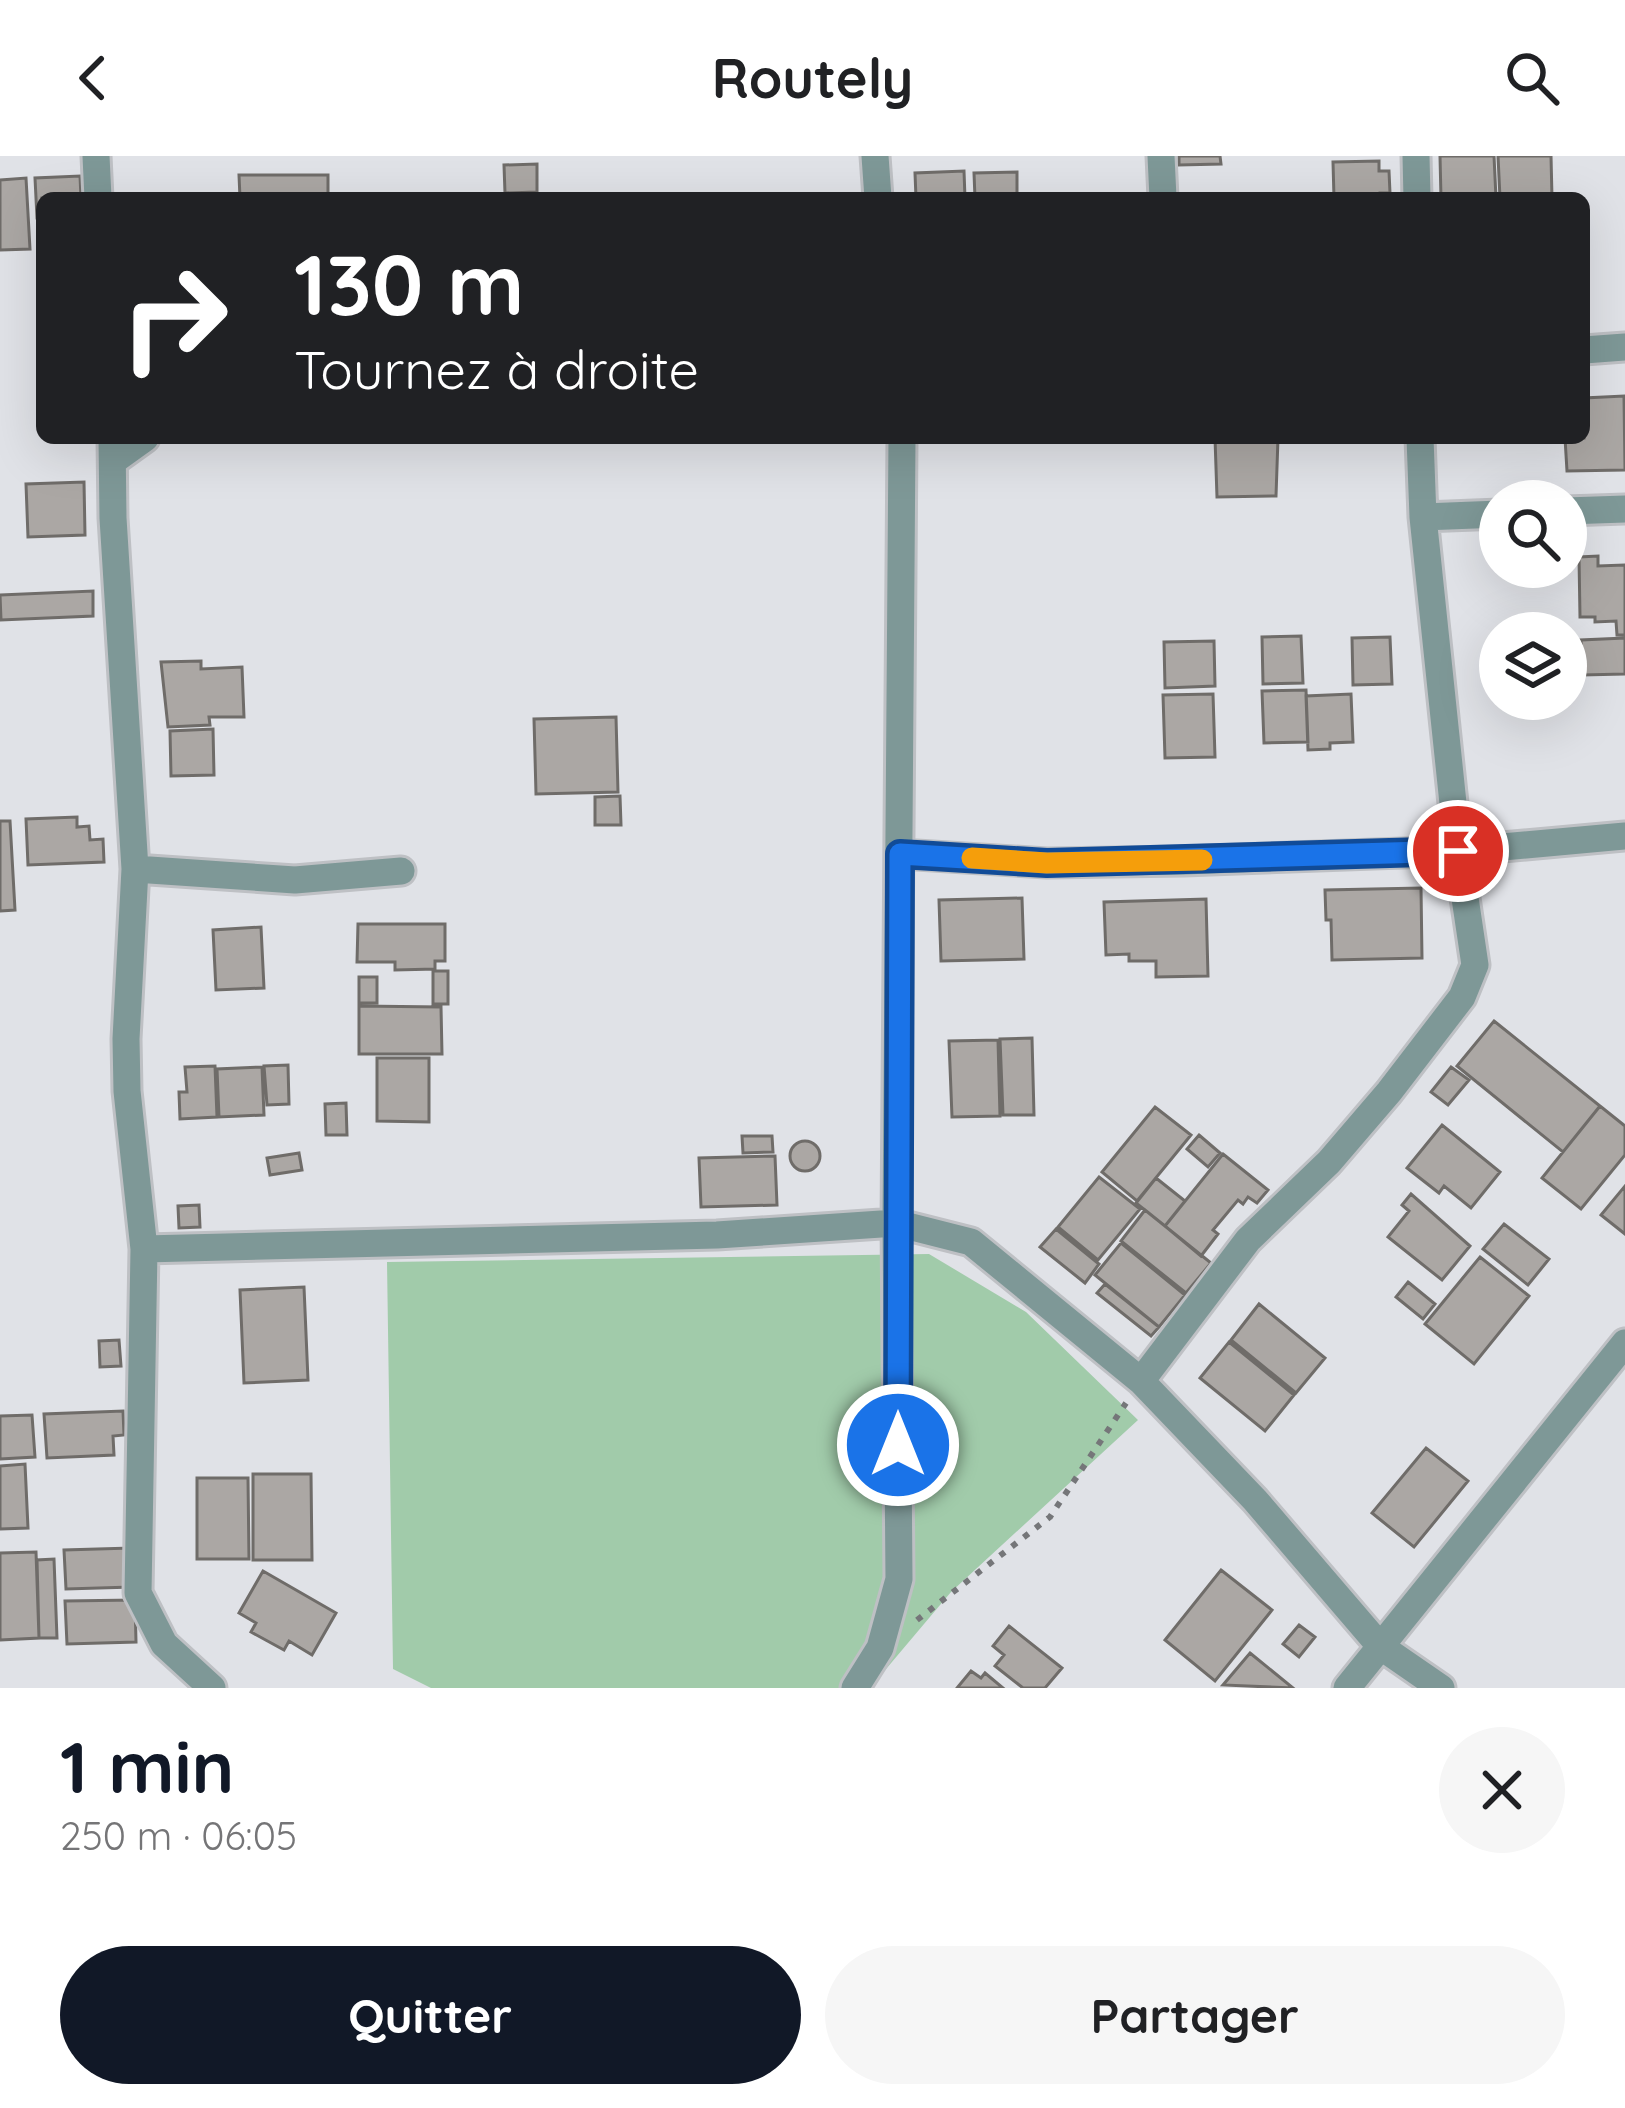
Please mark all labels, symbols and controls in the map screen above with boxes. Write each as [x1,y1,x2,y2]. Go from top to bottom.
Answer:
text: Routely [712,44,913,112]
icon: back [60,45,126,111]
icon: search [1499,45,1565,111]
text: 130 m [294,231,524,336]
icon: right [96,240,252,396]
text: Tournez à droite [294,335,699,403]
map controls [1479,480,1587,720]
button: search [1479,480,1587,588]
button: layers [1479,612,1587,720]
pin [1407,800,1509,902]
icon: arrive [1425,818,1491,884]
position arrow [835,1382,961,1508]
text: 1 min [60,1721,234,1811]
button: close [1439,1727,1565,1853]
text: 250 m · 06:05 [60,1811,297,1860]
button: Quitter [60,1946,801,2084]
button: Partager [825,1946,1565,2084]

